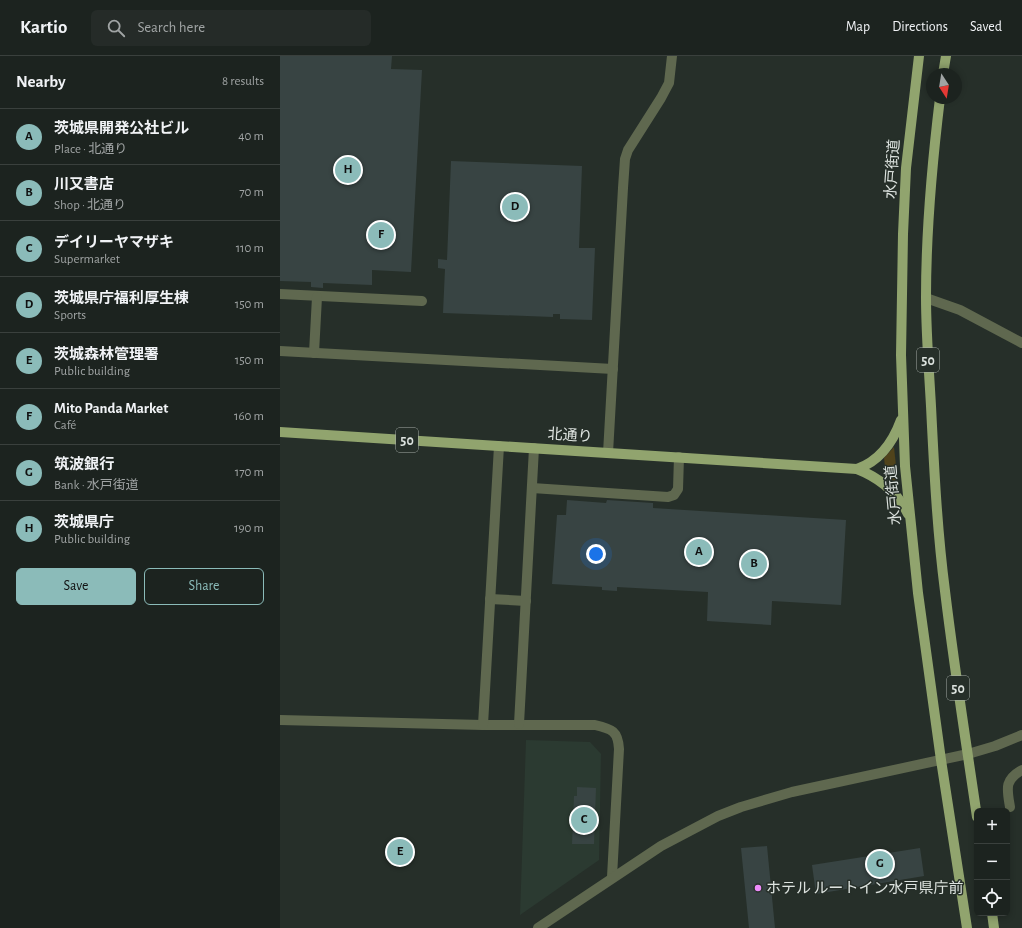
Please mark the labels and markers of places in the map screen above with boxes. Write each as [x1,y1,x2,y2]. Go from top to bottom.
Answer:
pin: H [335,155,361,185]
pin: D [502,192,528,222]
pin: F [368,220,394,250]
pin: A [686,537,712,567]
pin: B [741,549,767,579]
pin: C [571,805,597,835]
pin: E [387,837,413,867]
pin: G [867,849,893,879]
place label: ホテル ルートイン水戸県庁前 [766,880,963,896]
marker: ホテル ルートイン水戸県庁前 [753,883,763,893]

